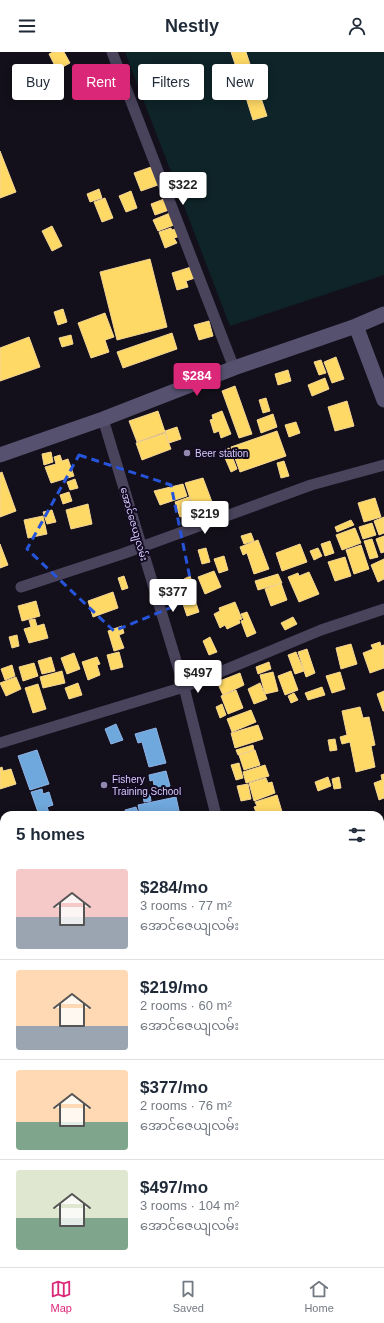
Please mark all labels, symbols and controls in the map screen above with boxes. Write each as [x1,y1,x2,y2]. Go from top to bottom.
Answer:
icon: menu [16,15,38,37]
icon: person [346,15,368,37]
text: Nestly [165,16,219,36]
chip: Buy [12,64,64,100]
chip: Rent [72,64,130,100]
chip: Filters [138,64,204,100]
chip: New [212,64,268,100]
pin: $322 [159,172,207,206]
text: $322 [169,177,197,192]
pin: $284 [173,363,221,397]
text: $284 [183,368,211,383]
marker: Beer station [182,448,192,458]
place label: Beer station [195,448,248,459]
street label: အောင်ဇေယျလမ်း [115,485,152,563]
pin: $219 [181,501,229,535]
text: $219 [191,506,219,521]
pin: $377 [149,579,197,613]
text: $377 [159,584,187,599]
pin: $497 [174,660,222,694]
text: $497 [184,665,212,680]
place label: Fishery Training School [112,774,181,797]
marker: Fishery Training School [99,780,109,790]
icon: filters [346,824,368,846]
text: 5 homes [16,825,85,844]
text: $284/mo [140,878,208,897]
icon: home [48,885,96,933]
text: 3 rooms · 77 m² [140,898,232,913]
text: အောင်ဇေယျလမ်း [140,918,239,933]
text: $219/mo [140,978,208,997]
icon: home [48,986,96,1034]
text: 2 rooms · 60 m² [140,998,232,1013]
text: အောင်ဇေယျလမ်း [140,1018,239,1033]
text: $377/mo [140,1078,208,1097]
icon: home [48,1086,96,1134]
text: 2 rooms · 76 m² [140,1098,232,1113]
text: အောင်ဇေယျလမ်း [140,1118,239,1133]
text: $497/mo [140,1178,208,1197]
icon: home [48,1186,96,1234]
text: 3 rooms · 104 m² [140,1198,239,1213]
text: အောင်ဇေယျလမ်း [140,1218,239,1233]
tab: Map [50,1278,72,1314]
tab: Saved [173,1278,204,1314]
tab: Home [304,1278,334,1314]

